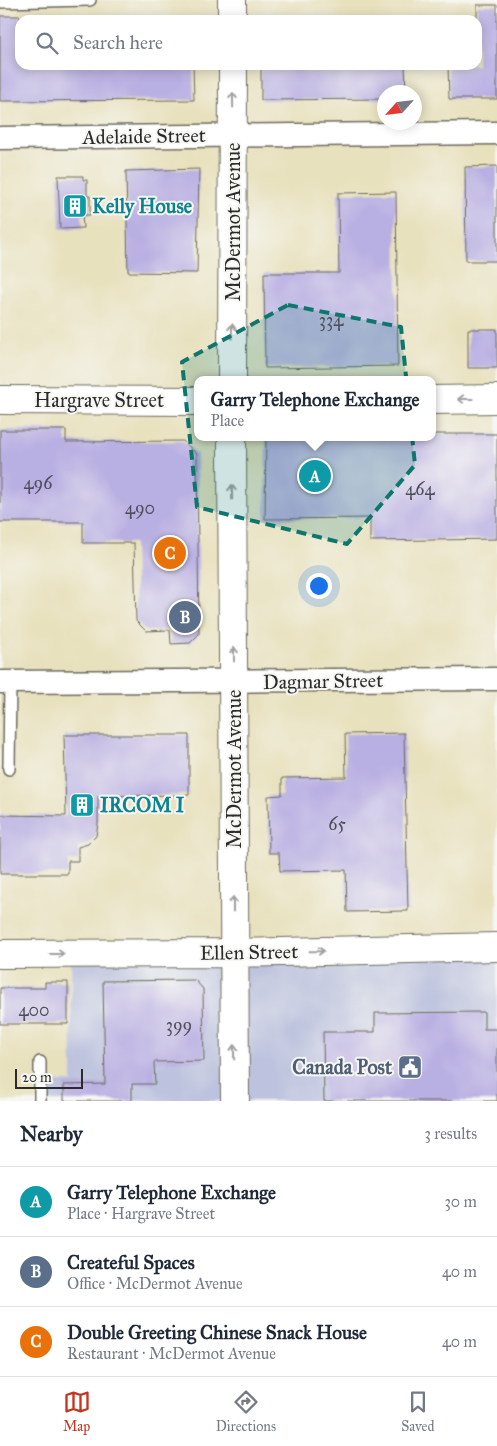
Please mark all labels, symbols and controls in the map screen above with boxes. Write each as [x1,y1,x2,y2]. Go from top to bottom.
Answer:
search box [15,15,482,70]
icon: search [33,29,61,57]
text: Search here [73,31,163,54]
north arrow [377,85,422,130]
one-way arrow [228,92,238,108]
street label: Adelaide Street [81,123,206,149]
street label: McDermot Avenue [221,143,245,301]
building icon: Kelly House [62,193,88,219]
place label: Kelly House [92,194,193,219]
house number: 334 [319,309,344,331]
one-way arrow [227,323,237,340]
popup [194,376,436,441]
street label: Hargrave Street [34,388,164,413]
text: Garry Telephone Exchange [211,388,419,411]
one-way arrow [457,394,473,404]
text: Place [211,411,244,430]
pin: A [299,457,331,495]
house number: 496 [24,472,53,494]
house number: 464 [405,478,436,500]
one-way arrow [227,484,237,500]
house number: 490 [125,497,155,519]
pin: C [154,534,186,572]
your location [306,573,332,599]
pin: B [169,598,201,636]
one-way arrow [229,646,239,662]
street label: Dagmar Street [263,668,383,695]
street label: McDermot Avenue [222,690,246,848]
building icon: IRCOM I [69,792,95,818]
place label: IRCOM I [100,793,185,817]
house number: 65 [328,813,346,835]
one-way arrow [228,896,238,912]
street label: Ellen Street [200,939,298,965]
one-way arrow [308,946,324,956]
one-way arrow [48,949,64,959]
house number: 400 [19,999,49,1021]
house number: 399 [166,1014,192,1036]
one-way arrow [229,1045,239,1061]
public building icon: Canada Post [397,1054,423,1080]
place label: Canada Post [292,1055,393,1079]
scale bar [15,1066,82,1089]
text: 20 m [22,1069,52,1086]
text: Nearby [20,1121,83,1147]
text: 3 results [424,1124,477,1143]
text: Garry Telephone Exchange [67,1181,276,1204]
text: A [31,1192,41,1211]
text: 30 m [444,1192,477,1211]
text: Place · Hargrave Street [67,1204,215,1223]
text: Createful Spaces [67,1251,195,1274]
text: B [31,1262,41,1281]
text: 40 m [442,1262,477,1281]
text: Office · McDermot Avenue [67,1274,243,1293]
text: Double Greeting Chinese Snack House [67,1321,367,1344]
text: C [31,1332,41,1351]
text: 40 m [442,1332,477,1351]
text: Restaurant · McDermot Avenue [67,1344,276,1363]
tab: Map [63,1388,91,1435]
tab: Directions [216,1388,276,1435]
tab: Saved [401,1388,434,1435]

